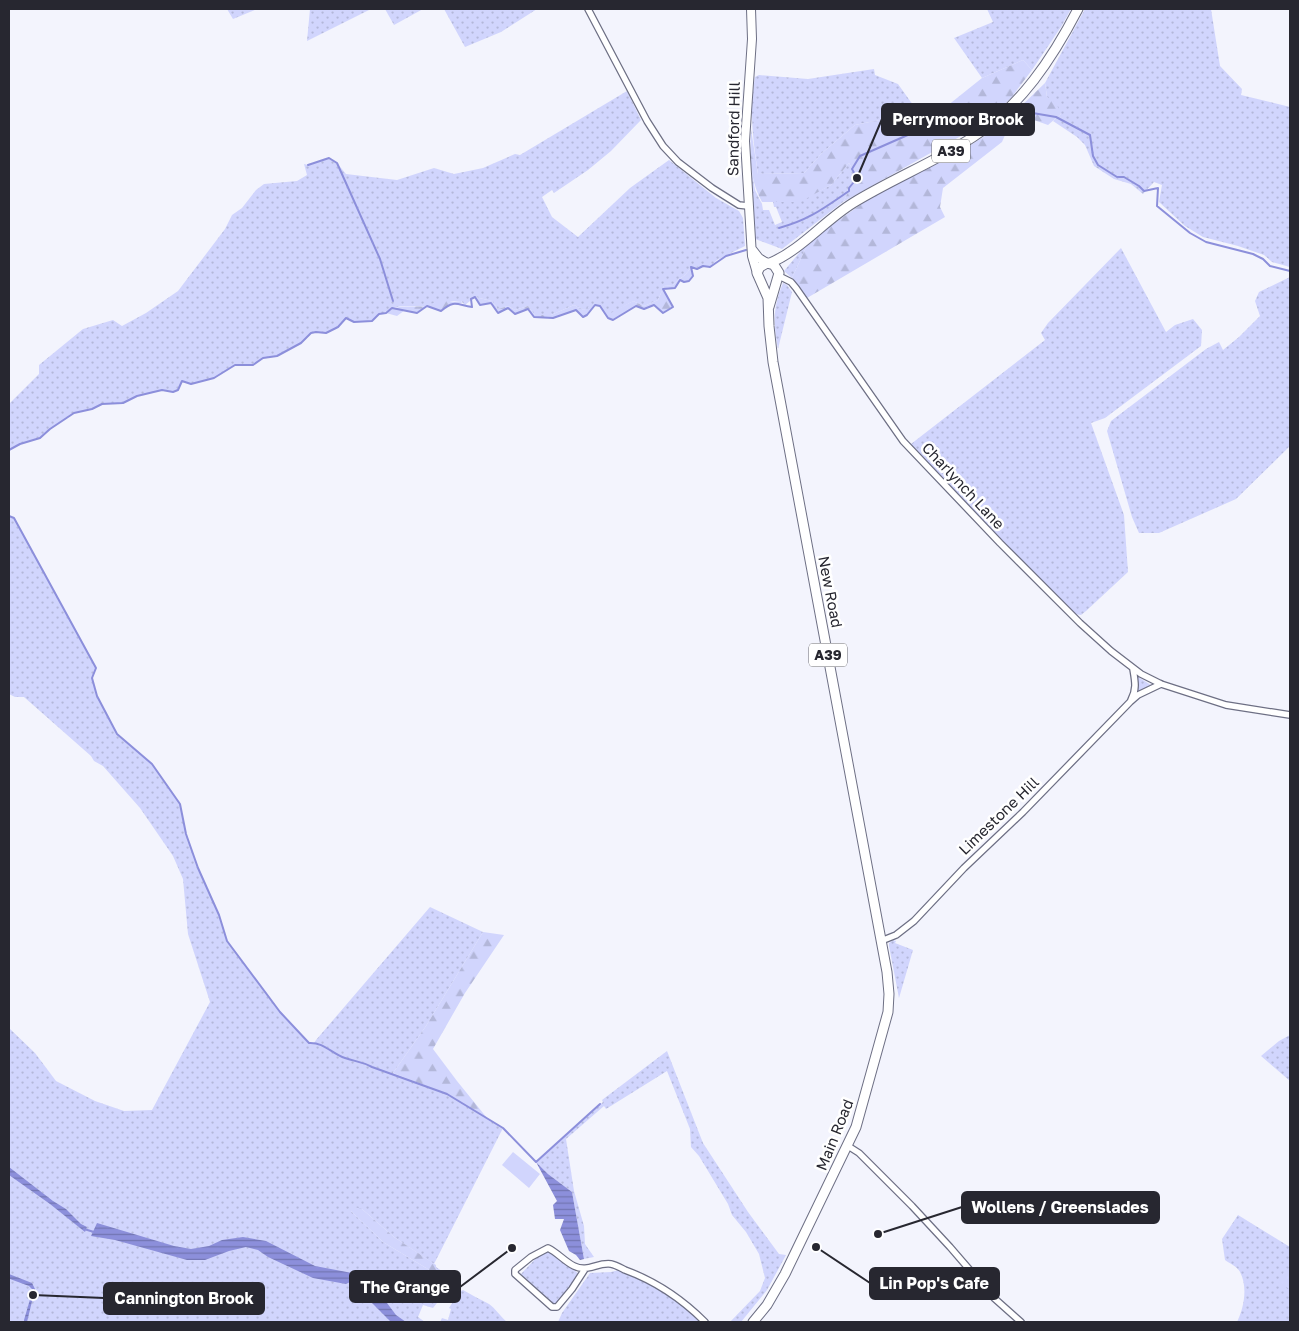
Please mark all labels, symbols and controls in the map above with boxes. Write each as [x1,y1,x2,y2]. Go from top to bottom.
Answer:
street label: Sandford Hill [723,81,743,176]
callout: Perrymoor Brook [882,104,1034,135]
text: Perrymoor Brook [892,109,1025,129]
road number: A39 [932,140,970,162]
street label: Charlynch Lane [919,438,1009,533]
street label: New Road [815,554,847,629]
road number: A39 [809,644,847,666]
street label: Limestone Hill [955,772,1042,858]
street label: Main Road [812,1096,856,1173]
callout: Wollens / Greenslades [962,1192,1159,1223]
text: Wollens / Greenslades [971,1197,1149,1217]
callout: Lin Pop's Cafe [870,1268,999,1299]
callout: The Grange [350,1271,460,1302]
text: Lin Pop's Cafe [879,1273,989,1293]
text: The Grange [360,1277,450,1297]
callout: Cannington Brook [104,1283,264,1314]
text: Cannington Brook [114,1288,254,1308]

